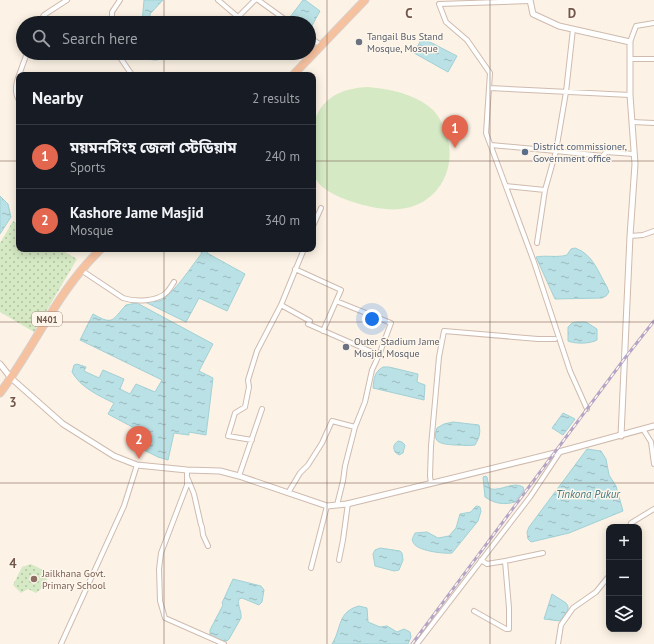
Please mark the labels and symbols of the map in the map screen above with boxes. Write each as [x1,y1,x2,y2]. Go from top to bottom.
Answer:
text: C [405,5,413,22]
text: D [568,5,576,22]
place label: Tangail Bus Stand Mosque, Mosque [367,30,443,55]
marker: Tangail Bus Stand Mosque, Mosque [354,37,364,47]
pin: 1 [442,115,468,148]
place label: District commissioner, Government office [533,140,627,165]
marker: District commissioner, Government office [520,147,530,157]
your location [362,309,382,329]
road number: N401 [32,312,62,326]
place label: Outer Stadium Jame Mosjid, Mosque [354,335,440,360]
marker: Outer Stadium Jame Mosjid, Mosque [341,342,351,352]
text: 3 [9,394,17,411]
pin: 2 [126,426,152,459]
water label: Tinkona Pukur [556,487,621,501]
text: 4 [9,555,17,572]
place label: Jailkhana Govt. Primary School [41,567,106,592]
marker: Jailkhana Govt. Primary School [29,574,39,584]

